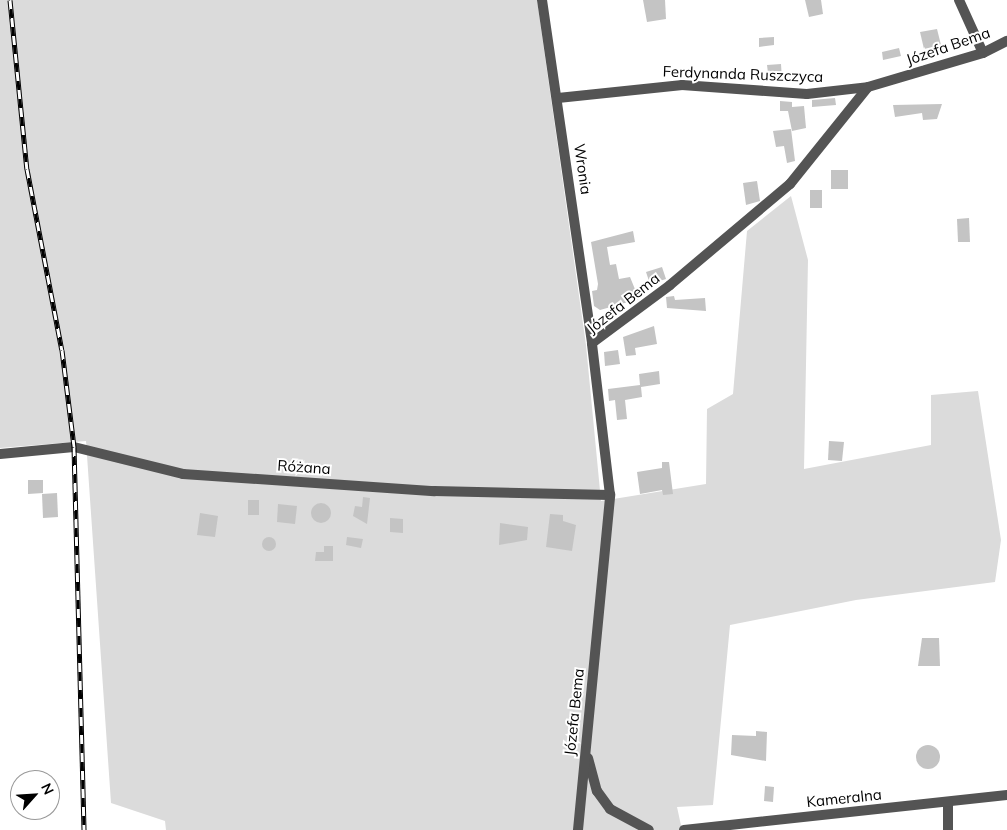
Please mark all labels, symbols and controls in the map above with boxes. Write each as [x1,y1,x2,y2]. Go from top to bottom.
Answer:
street label: Józefa Bema [904,23,992,69]
street label: Ferdynanda Ruszczyca [662,62,824,86]
street label: Wronia [571,142,595,196]
street label: Józefa Bema [583,269,663,337]
street label: Różana [277,456,331,478]
street label: Józefa Bema [560,667,588,757]
north arrow [10,770,60,820]
text: N [37,780,58,798]
street label: Kameralna [805,785,883,811]

